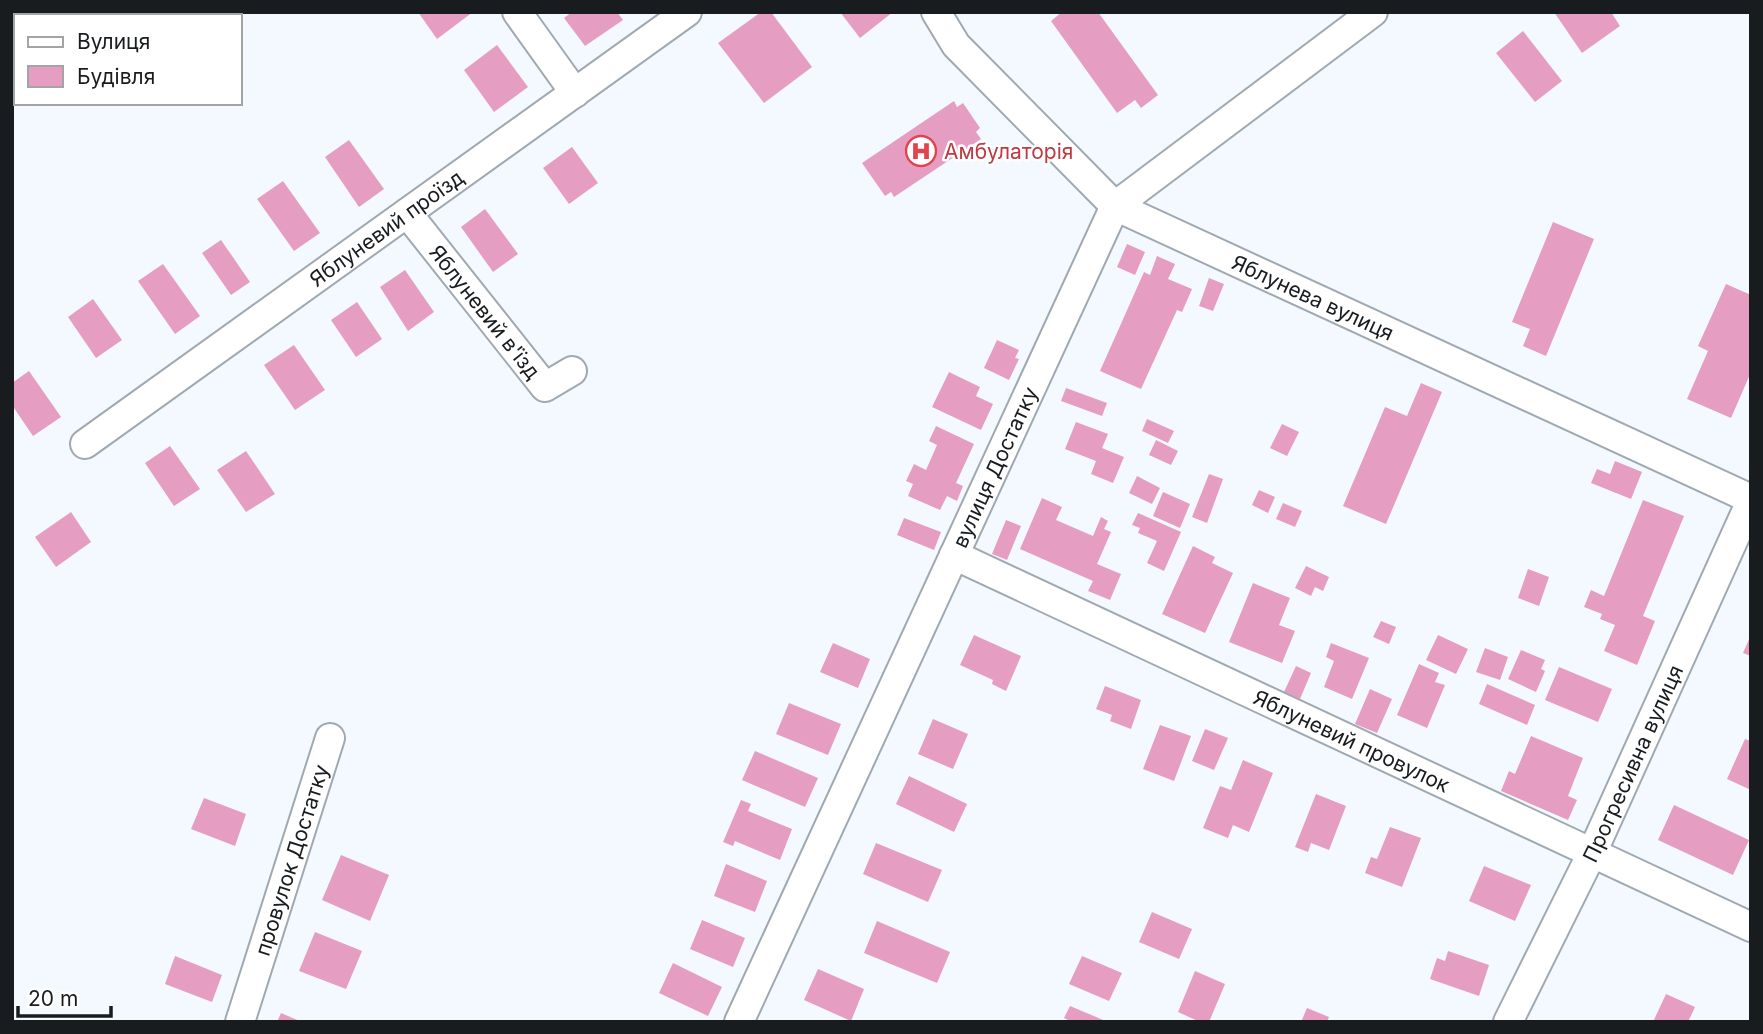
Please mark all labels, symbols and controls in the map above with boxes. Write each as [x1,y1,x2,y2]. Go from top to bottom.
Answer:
legend [14,14,242,105]
text: Вулиця [77,29,150,54]
text: Будівля [77,64,155,89]
hospital icon: Амбулаторія [904,134,938,168]
place label: Амбулаторія [944,139,1073,164]
street label: Яблуневий проїзд [305,164,468,291]
street label: Яблуневий в'їзд [425,240,546,384]
street label: Яблунева вулиця [1228,249,1398,345]
street label: вулиця Достатку [947,383,1043,551]
street label: Прогресивна вулиця [1577,661,1688,866]
street label: Яблуневий провулок [1250,684,1454,797]
street label: провулок Достатку [249,761,333,959]
scale bar [18,974,110,1018]
text: 20 m [28,986,78,1011]

